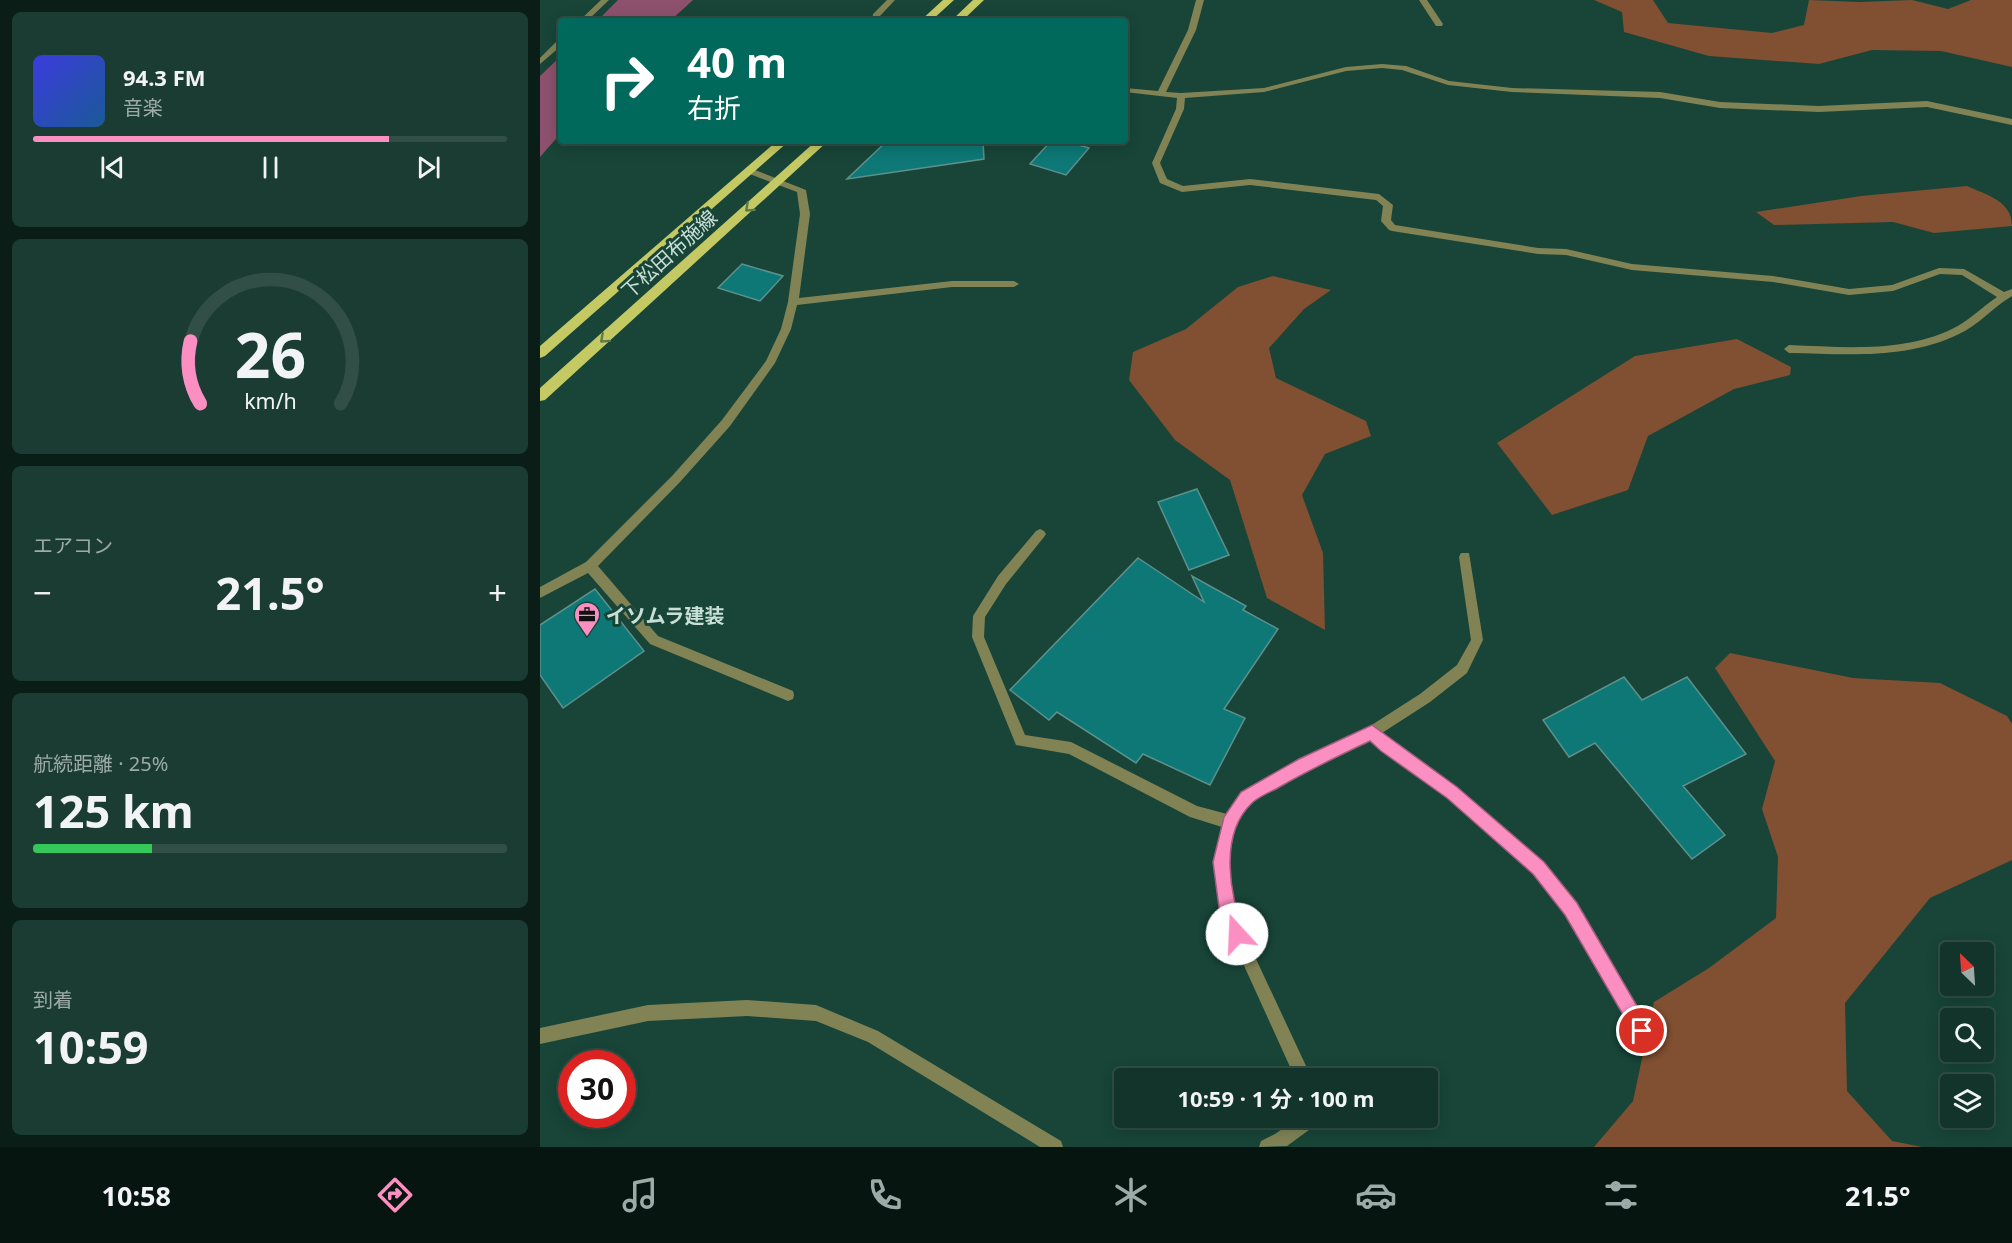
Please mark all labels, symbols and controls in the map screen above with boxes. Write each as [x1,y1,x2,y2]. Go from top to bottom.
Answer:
text: 40 m [687,33,787,90]
icon: right [588,42,666,120]
text: 94.3 FM [123,62,205,92]
text: 右折 [687,89,741,126]
text: 音楽 [123,94,163,121]
icon: previous [96,151,129,184]
icon: pause [254,151,287,184]
icon: next [412,151,445,184]
one-way arrow [745,201,756,212]
street label: 下松田布施線 [615,204,723,304]
text: 26 [234,311,306,396]
one-way arrow [600,332,610,343]
text: km/h [244,386,296,415]
text: エアコン [33,532,113,559]
text: 21.5° [216,562,324,623]
text: − [33,570,52,615]
text: + [488,570,507,615]
office icon: イソムラ建装 [572,600,602,638]
place label: イソムラ建装 [606,602,725,629]
text: 航続距離 · 25% [33,750,168,777]
text: 125 km [33,780,194,841]
position arrow [1205,902,1269,966]
north arrow [1940,942,1994,996]
map controls [1940,942,1994,1128]
text: 到着 [33,986,73,1013]
pin [1616,1005,1667,1056]
button: search [1940,1008,1994,1062]
icon: arrive [1625,1014,1658,1047]
text: 10:59 [33,1016,149,1077]
speed limit sign: 30 [558,1050,636,1128]
button: layers [1940,1074,1994,1128]
text: 10:59 · 1 分 · 100 m [1178,1083,1375,1113]
icon: directions [374,1174,416,1216]
icon: music [619,1174,661,1216]
icon: phone [864,1174,906,1216]
icon: climate [1110,1174,1152,1216]
icon: car [1355,1174,1397,1216]
icon: filters [1600,1174,1642,1216]
text: 10:58 [102,1177,171,1214]
text: 21.5° [1845,1177,1910,1214]

